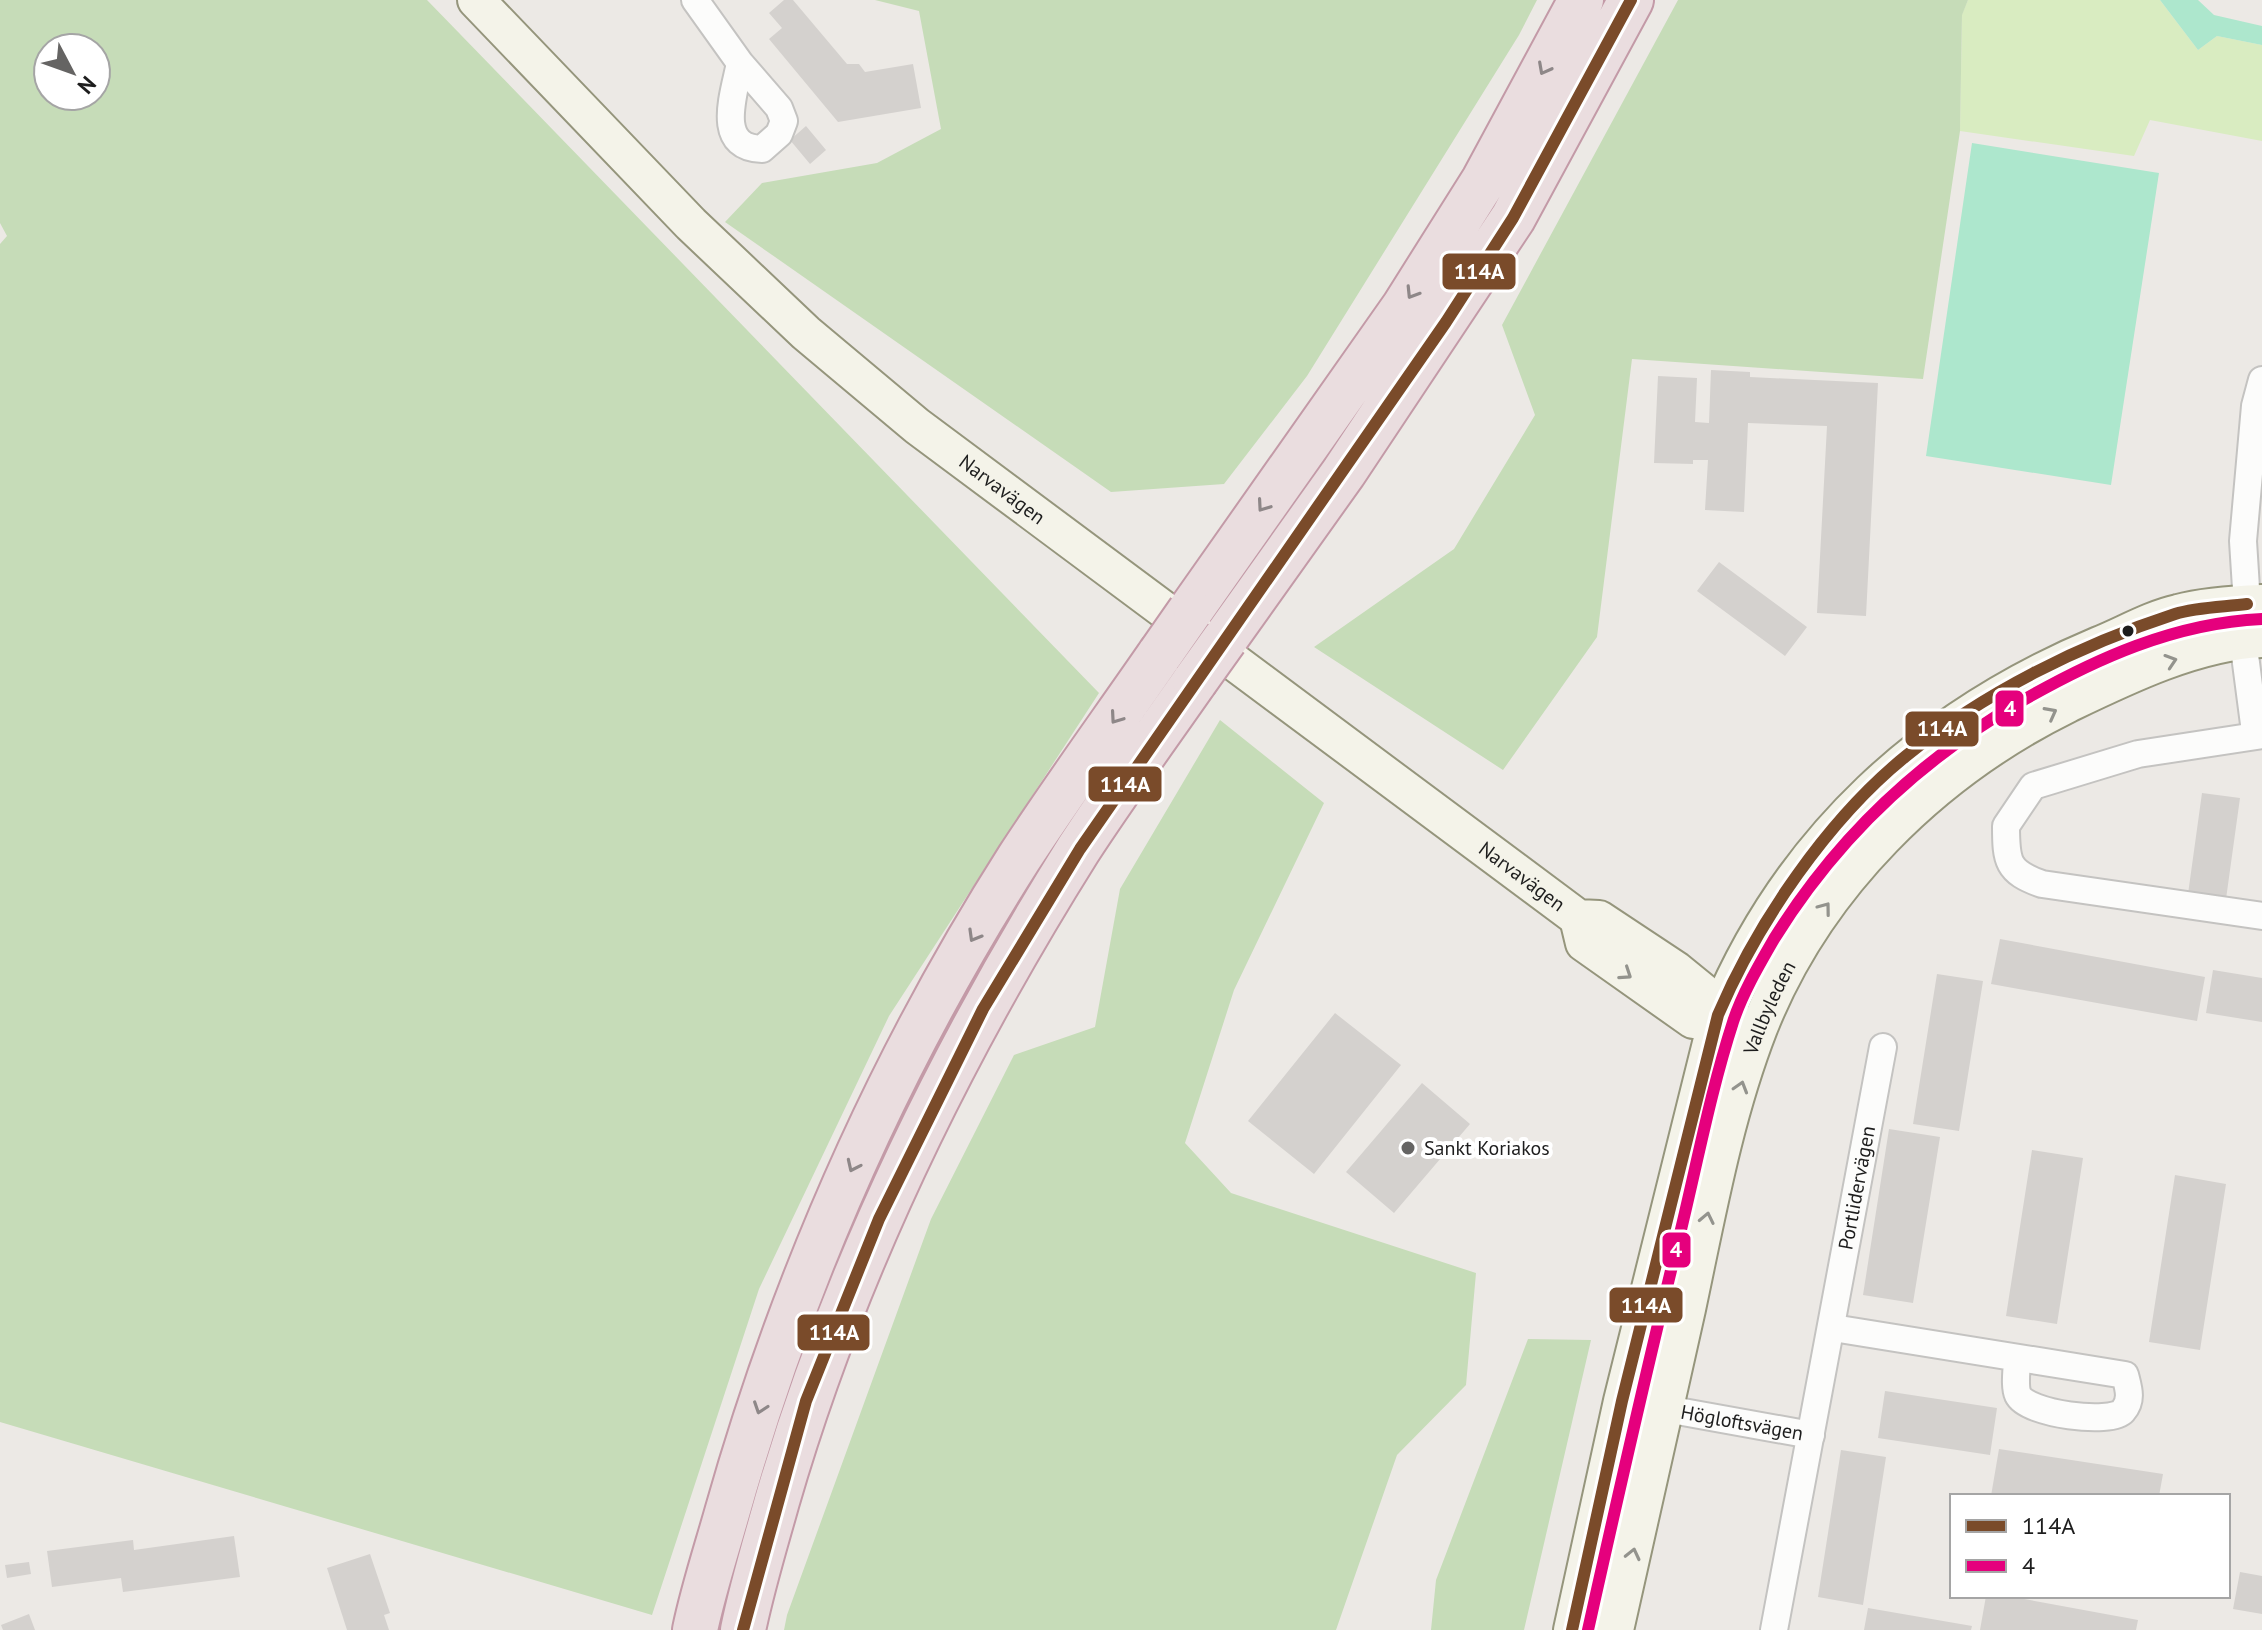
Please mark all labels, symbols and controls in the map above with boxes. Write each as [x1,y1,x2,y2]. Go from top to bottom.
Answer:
north arrow [32,32,112,112]
one-way arrow [1538,60,1554,74]
text: N [72,70,102,100]
line badge: 114A [1441,252,1517,291]
text: 114A [1454,257,1505,285]
one-way arrow [1407,284,1422,299]
street label: Narvavägen [954,449,1051,530]
one-way arrow [1258,497,1273,511]
unlabelled marker [2120,623,2136,639]
one-way arrow [2164,654,2178,670]
line badge: 4 [1994,689,2025,728]
text: 4 [2004,694,2017,722]
one-way arrow [2043,707,2057,723]
one-way arrow [1111,710,1126,724]
line badge: 114A [1904,710,1980,748]
text: 114A [1917,714,1968,742]
line badge: 114A [1087,765,1163,803]
text: 114A [1100,770,1151,798]
street label: Narvavägen [1474,836,1570,917]
one-way arrow [1816,903,1830,917]
one-way arrow [968,927,984,942]
street label: Vallbyleden [1737,956,1801,1059]
one-way arrow [1618,964,1632,979]
one-way arrow [1732,1080,1748,1094]
street label: Portlidervägen [1832,1123,1881,1252]
place label: Sankt Koriakos [1424,1135,1550,1161]
marker: Sankt Koriakos [1399,1139,1417,1157]
one-way arrow [847,1158,863,1172]
one-way arrow [1698,1212,1715,1225]
line badge: 4 [1661,1231,1692,1269]
text: 4 [1670,1235,1683,1263]
line badge: 114A [1608,1286,1684,1324]
text: 114A [1621,1291,1672,1319]
line badge: 114A [796,1313,871,1352]
text: 114A [809,1318,860,1346]
street label: Högloftsvägen [1679,1399,1805,1446]
one-way arrow [753,1401,769,1415]
legend [1950,1494,2230,1598]
text: 114A [2022,1510,2075,1541]
one-way arrow [1624,1548,1641,1561]
text: 4 [2022,1550,2035,1581]

